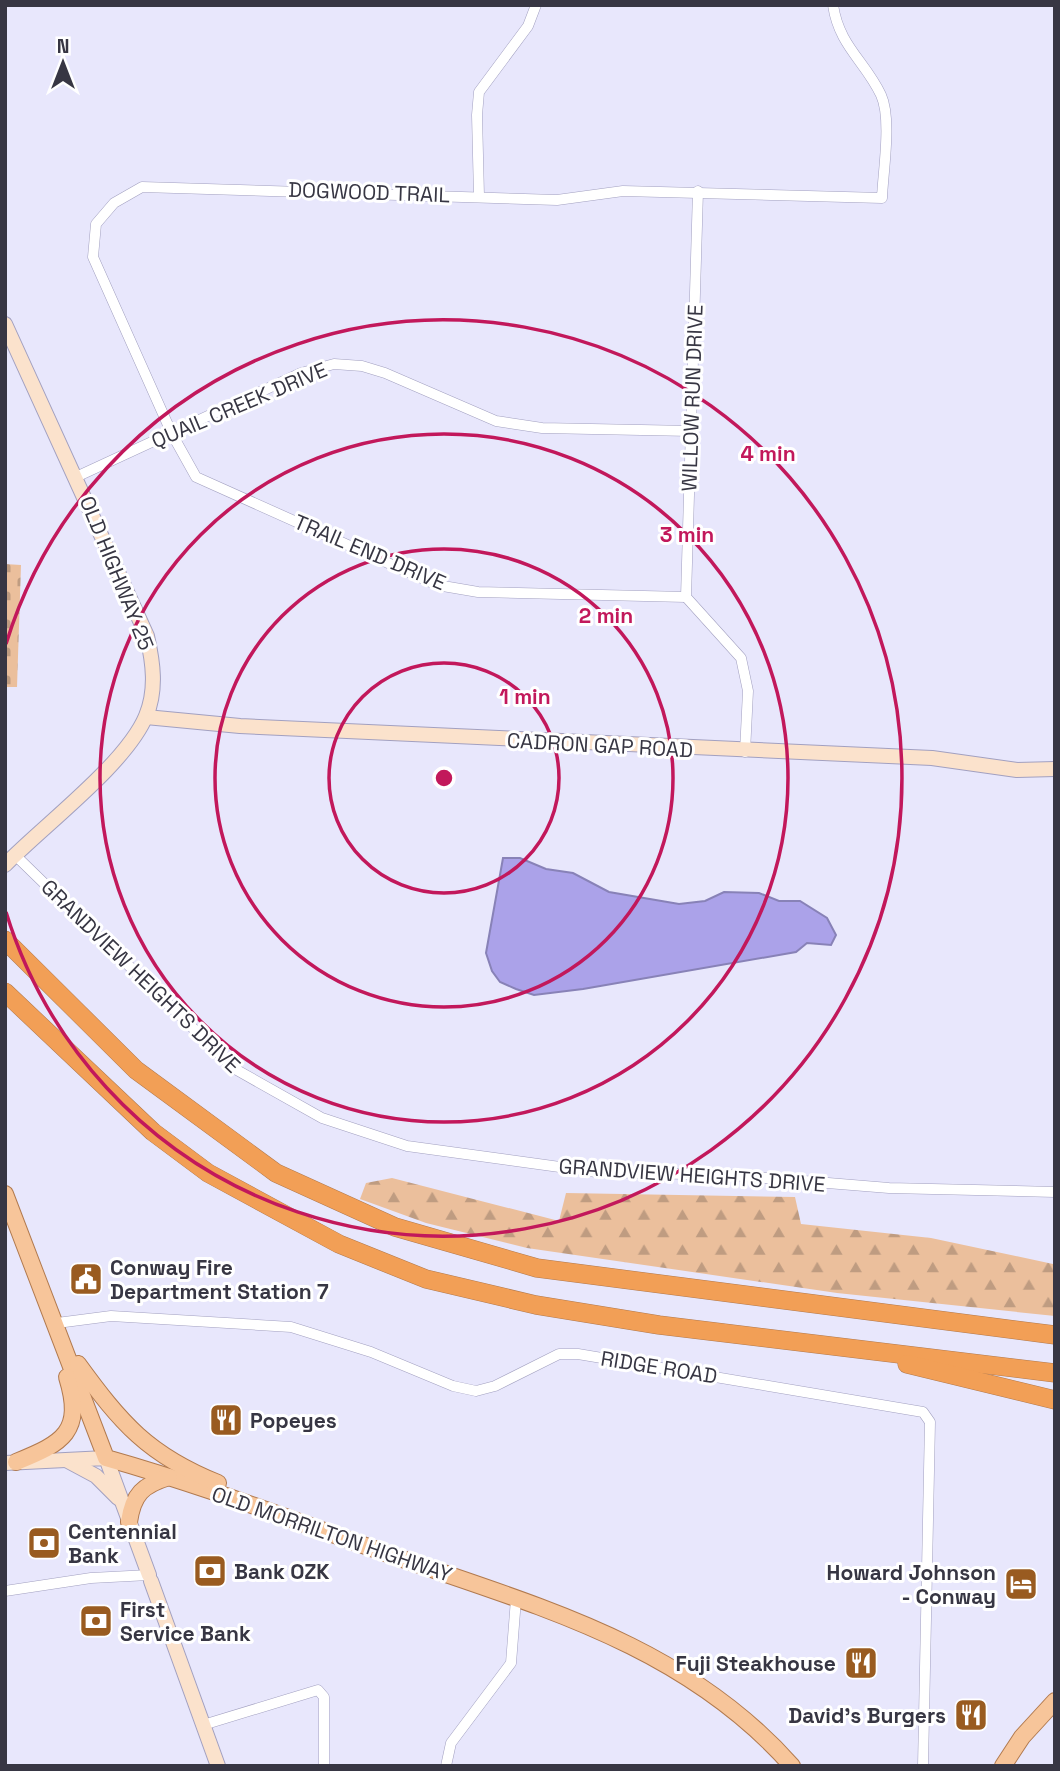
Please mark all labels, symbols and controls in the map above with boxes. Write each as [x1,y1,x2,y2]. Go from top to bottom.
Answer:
north arrow [28,28,98,98]
text: N [57,34,69,59]
street label: DOGWOOD TRAIL [288,176,450,208]
street label: WILLOW RUN DRIVE [675,304,709,492]
street label: QUAIL CREEK DRIVE [147,356,331,454]
text: 4 min [740,440,796,467]
street label: OLD HIGHWAY 25 [74,492,160,654]
street label: TRAIL END DRIVE [290,508,450,596]
text: 3 min [660,521,714,548]
text: 2 min [579,602,633,629]
text: 1 min [499,683,551,710]
street label: CADRON GAP ROAD [506,727,694,763]
centre of rings [432,766,456,790]
street label: GRANDVIEW HEIGHTS DRIVE [36,873,246,1079]
street label: GRANDVIEW HEIGHTS DRIVE [558,1152,826,1198]
place label: Conway Fire Department Station 7 [110,1254,329,1305]
public building icon: Conway Fire Department Station 7 [67,1260,105,1298]
street label: RIDGE ROAD [599,1344,719,1390]
restaurant icon: Popeyes [207,1401,245,1439]
place label: Popeyes [250,1407,337,1434]
street label: OLD MORRILTON HIGHWAY [208,1480,456,1588]
place label: Centennial Bank [68,1518,177,1569]
bank icon: Centennial Bank [25,1524,63,1562]
bank icon: Bank OZK [191,1552,229,1590]
place label: Bank OZK [234,1558,330,1585]
place label: Howard Johnson - Conway [827,1559,996,1610]
hotel icon: Howard Johnson - Conway [1002,1565,1040,1603]
place label: First Service Bank [120,1596,251,1647]
bank icon: First Service Bank [77,1602,115,1640]
restaurant icon: Fuji Steakhouse [842,1644,880,1682]
place label: Fuji Steakhouse [675,1650,836,1677]
restaurant icon: David's Burgers [952,1696,990,1734]
place label: David's Burgers [788,1702,946,1729]

